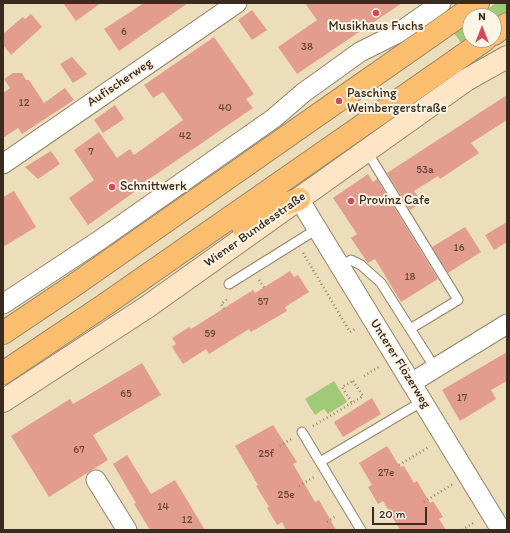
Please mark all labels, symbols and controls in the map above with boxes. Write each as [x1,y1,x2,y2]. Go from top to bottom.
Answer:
marker: Musikhaus Fuchs [371,8,381,18]
north arrow [462,8,502,48]
text: N [478,10,486,23]
place label: Musikhaus Fuchs [328,19,424,35]
house number: 6 [121,25,127,39]
house number: 38 [301,40,313,54]
street label: Aufischerweg [84,55,156,111]
place label: Pasching Weinbergerstraße [347,86,447,117]
house number: 12 [19,96,29,110]
marker: Pasching Weinbergerstraße [334,96,344,106]
house number: 40 [218,101,232,115]
house number: 42 [179,129,191,143]
house number: 7 [88,145,94,159]
house number: 53a [416,163,434,177]
place label: Schnittwerk [120,179,187,195]
marker: Schnittwerk [107,182,117,192]
street label: Wiener Bundesstraße [201,189,309,271]
place label: Provinz Cafe [359,193,430,209]
marker: Provinz Cafe [346,196,356,206]
house number: 16 [454,241,464,255]
house number: 18 [404,270,416,284]
house number: 57 [257,295,269,309]
street label: Unterer Flözerweg [366,316,434,412]
house number: 59 [204,327,216,341]
house number: 65 [120,387,132,401]
house number: 17 [457,391,467,405]
house number: 67 [73,443,85,457]
house number: 25f [258,447,274,461]
house number: 27e [378,466,394,480]
house number: 25e [278,488,294,502]
scale bar [374,499,429,525]
house number: 14 [157,500,169,514]
text: 20 m [379,507,406,521]
house number: 12 [182,513,192,527]

